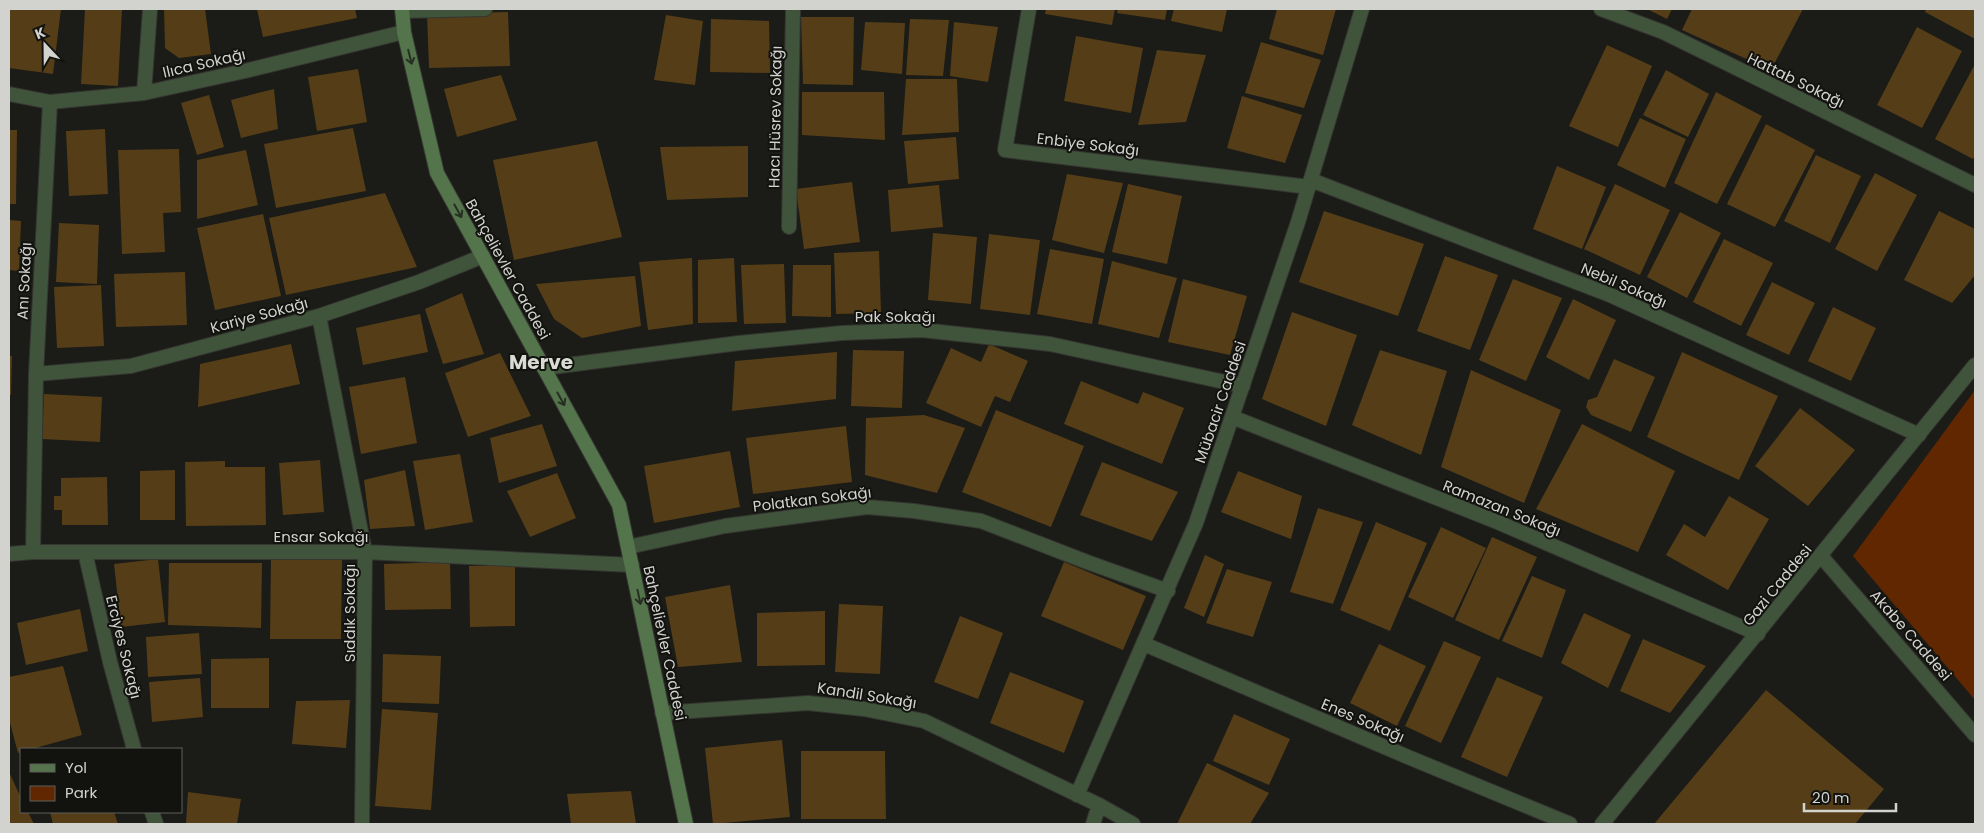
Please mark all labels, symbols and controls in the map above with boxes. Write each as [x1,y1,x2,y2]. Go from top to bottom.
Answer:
north arrow [20,20,70,70]
text: K [32,22,49,44]
street label: Ilıca Sokağı [161,43,247,83]
street label: Hacı Hüsrev Sokağı [763,46,787,188]
street label: Hattab Sokağı [1744,47,1848,113]
one-way arrow [406,48,415,64]
street label: Enbiye Sokağı [1036,127,1140,161]
street label: Bahçelievler Caddesi [461,195,555,343]
one-way arrow [453,203,463,218]
street label: Anı Sokağı [11,242,37,320]
street label: Nebil Sokağı [1578,257,1670,313]
street label: Kariye Sokağı [208,292,310,338]
street label: Pak Sokağı [855,306,935,327]
street label: Mübacir Caddesi [1189,338,1251,466]
district label: Merve [509,348,573,376]
one-way arrow [556,392,566,407]
street label: Ramazan Sokağı [1440,475,1564,541]
street label: Polatkan Sokağı [752,481,872,517]
street label: Ensar Sokağı [274,526,368,547]
street label: Gazi Caddesi [1738,540,1816,630]
street label: Sıddık Sokağı [339,564,360,662]
street label: Bahçelievler Caddesi [638,564,692,722]
street label: Akabe Caddesi [1866,585,1956,685]
one-way arrow [634,589,644,605]
street label: Erciyes Sokağı [101,593,147,701]
street label: Kandil Sokağı [816,677,918,713]
street label: Enes Sokağı [1318,693,1408,747]
legend [20,748,182,813]
text: Yol [65,757,87,778]
scale bar [1804,780,1896,812]
text: Park [65,782,97,803]
text: 20 m [1812,787,1850,808]

